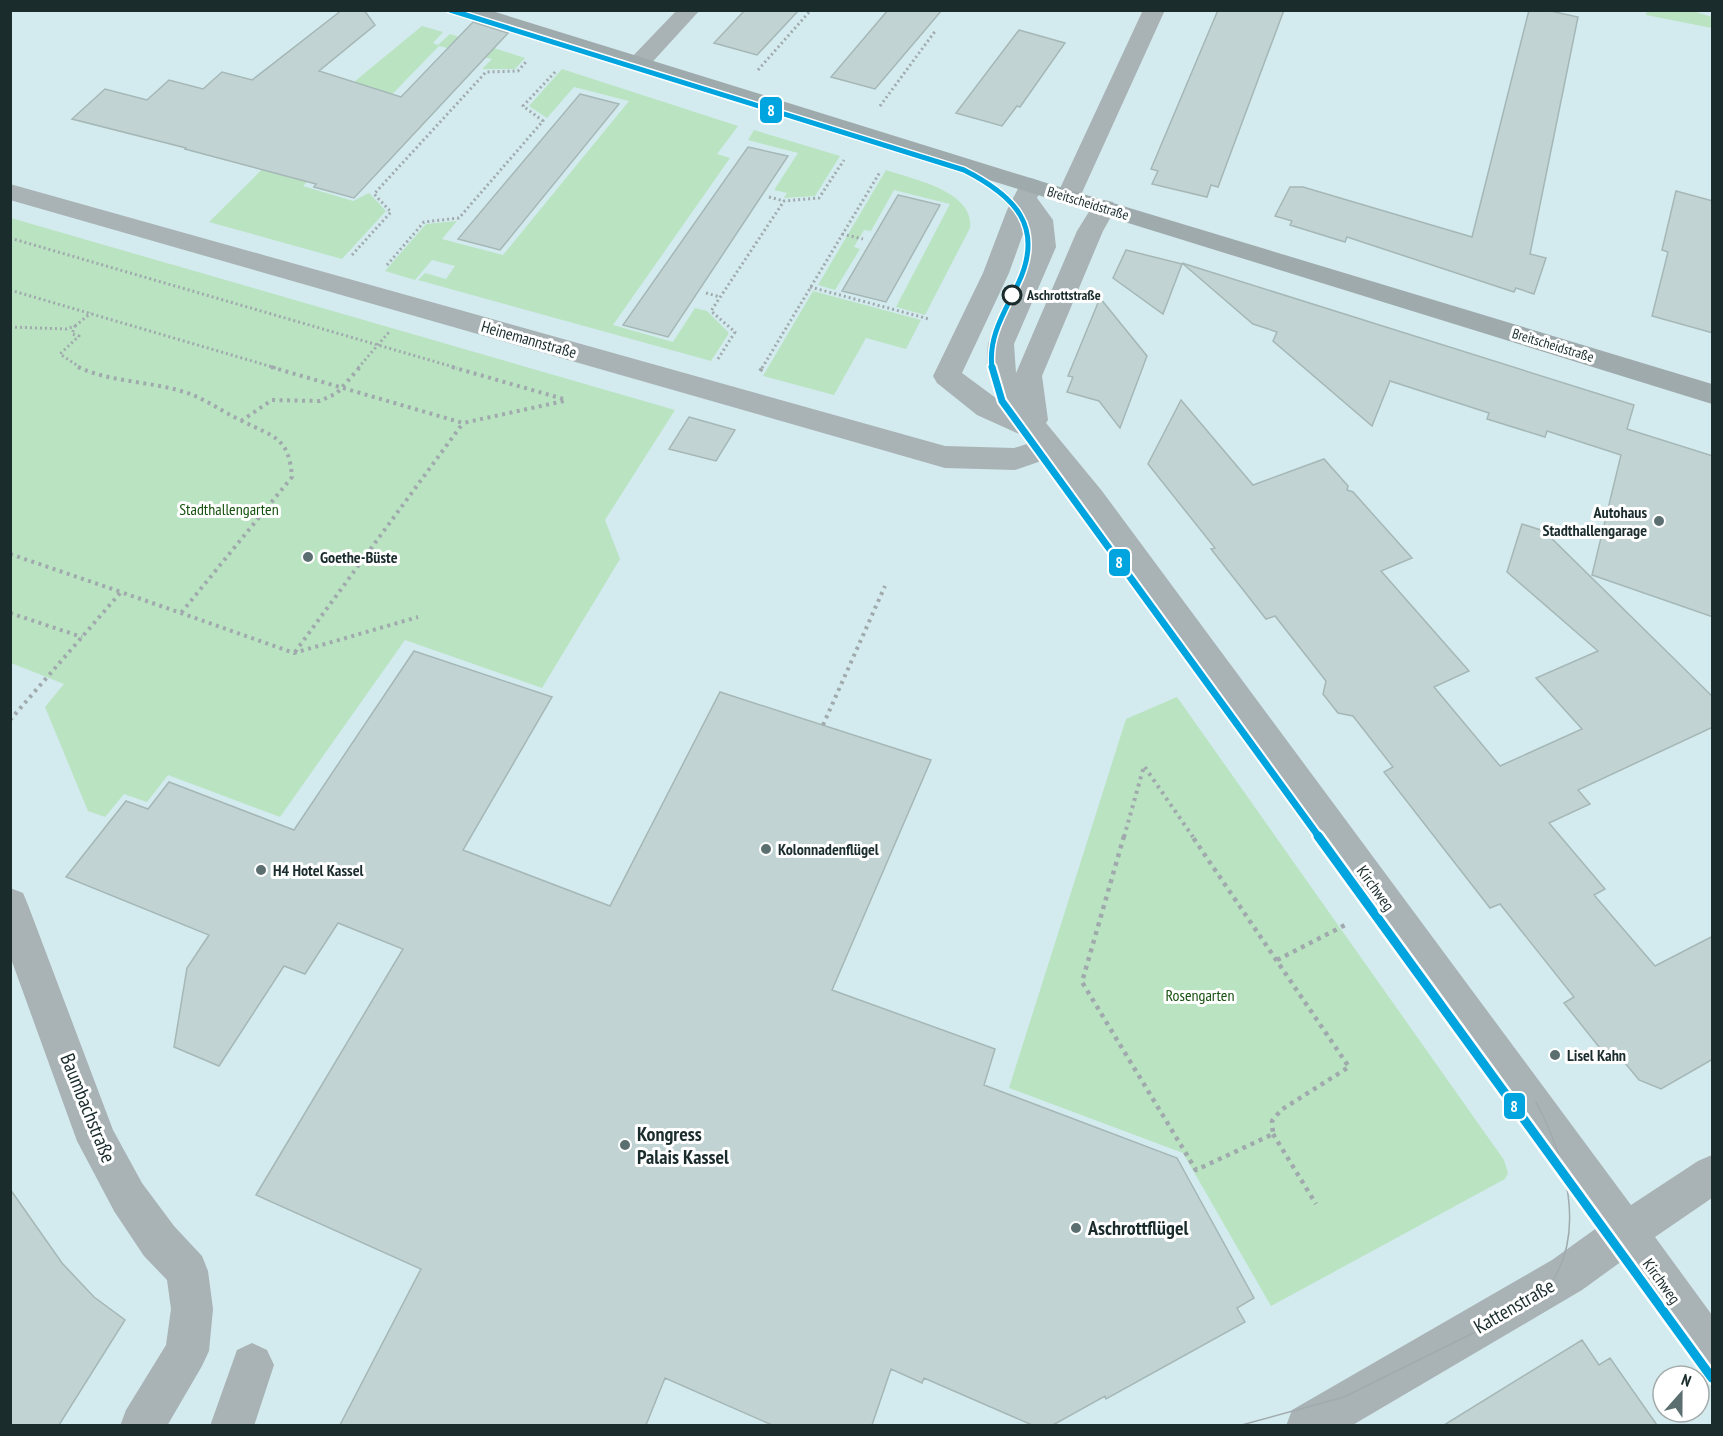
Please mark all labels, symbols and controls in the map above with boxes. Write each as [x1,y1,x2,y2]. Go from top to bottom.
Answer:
line badge: 8 [759,96,783,124]
text: 8 [767,100,775,120]
street label: Breitscheidstraße [1045,182,1131,224]
marker: Aschrottstraße [1002,285,1022,305]
place label: Aschrottstraße [1026,286,1101,304]
street label: Heinemannstraße [479,316,579,362]
street label: Breitscheidstraße [1510,324,1596,366]
park label: Stadthallengarten [179,499,279,519]
place label: Autohaus Stadthallengarage [1542,502,1647,540]
marker: Autohaus Stadthallengarage [1652,514,1666,528]
place label: Goethe-Büste [320,547,398,567]
line badge: 8 [1108,548,1131,577]
marker: Goethe-Büste [301,550,315,564]
text: 8 [1115,552,1123,572]
place label: Kolonnadenflügel [778,839,879,859]
marker: Kolonnadenflügel [759,842,773,856]
place label: H4 Hotel Kassel [273,860,364,880]
street label: Kirchweg [1353,861,1399,915]
marker: H4 Hotel Kassel [254,863,268,877]
park label: Rosengarten [1166,985,1235,1005]
place label: Lisel Kahn [1567,1045,1626,1065]
marker: Lisel Kahn [1548,1048,1562,1062]
street label: Baumbachstraße [54,1050,122,1166]
line badge: 8 [1503,1092,1526,1120]
text: 8 [1510,1096,1518,1116]
place label: Kongress Palais Kassel [637,1121,729,1170]
marker: Kongress Palais Kassel [618,1138,632,1152]
place label: Aschrottflügel [1087,1215,1188,1241]
marker: Aschrottflügel [1069,1221,1083,1235]
street label: Kirchweg [1639,1254,1685,1308]
street label: Kattenstraße [1469,1272,1559,1340]
north arrow [1651,1364,1711,1424]
text: N [1679,1369,1694,1391]

